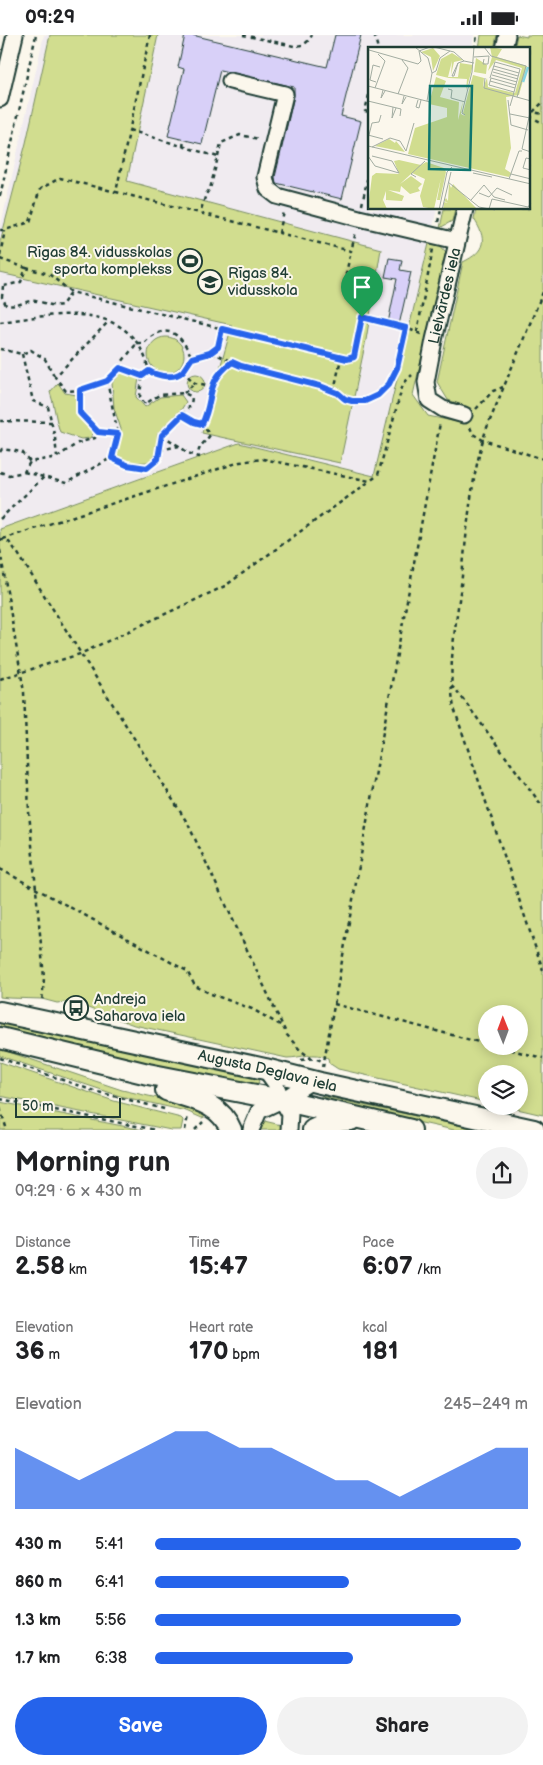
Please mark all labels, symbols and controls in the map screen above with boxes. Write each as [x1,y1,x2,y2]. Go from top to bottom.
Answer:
text: 09:29 [25,6,75,29]
inset map [368,47,530,210]
place label: Rīgas 84. vidusskolas sporta komplekss [27,243,173,279]
street label: Lielvārdes iela [424,246,466,346]
sports icon: Rīgas 84. vidusskolas sporta komplekss [177,248,203,274]
place label: Rīgas 84. vidusskola [227,264,298,300]
pin [341,266,383,317]
school or university icon: Rīgas 84. vidusskola [197,269,223,295]
icon: arrive [348,273,376,301]
place label: Andreja Saharova iela [94,990,186,1026]
bus stop icon: Andreja Saharova iela [63,995,89,1021]
north arrow [478,1005,528,1055]
map controls [478,1005,528,1115]
street label: Augusta Deglava iela [196,1046,339,1096]
button: layers [478,1065,528,1115]
scale bar [15,1095,121,1118]
text: 50 m [22,1098,54,1115]
text: Morning run [15,1146,170,1179]
button: share [476,1147,528,1199]
text: 09:29 · 6 × 430 m [15,1182,142,1201]
text: Distance [15,1234,71,1251]
text: Time [189,1234,220,1251]
text: Pace [362,1234,394,1251]
text: 2.58 [15,1251,65,1282]
text: 15:47 [189,1251,248,1282]
text: 6:07 [362,1251,413,1282]
text: km [65,1261,87,1278]
text: /km [413,1261,441,1278]
text: Elevation [15,1319,73,1336]
text: Heart rate [189,1319,253,1336]
text: kcal [362,1319,387,1336]
text: 36 [15,1336,45,1367]
text: 170 [189,1336,229,1367]
text: 181 [362,1336,398,1367]
text: m [45,1346,60,1363]
text: bpm [229,1346,260,1363]
text: Elevation [15,1395,82,1414]
text: 245–249 m [444,1395,528,1414]
text: 430 m [15,1535,62,1554]
text: 5:41 [95,1535,123,1554]
text: 860 m [15,1573,62,1592]
text: 6:41 [95,1573,124,1592]
text: 1.3 km [15,1611,61,1630]
text: 5:56 [95,1611,126,1630]
text: 1.7 km [15,1649,60,1668]
text: 6:38 [95,1649,127,1668]
button: Save [15,1697,267,1755]
button: Share [277,1697,528,1755]

